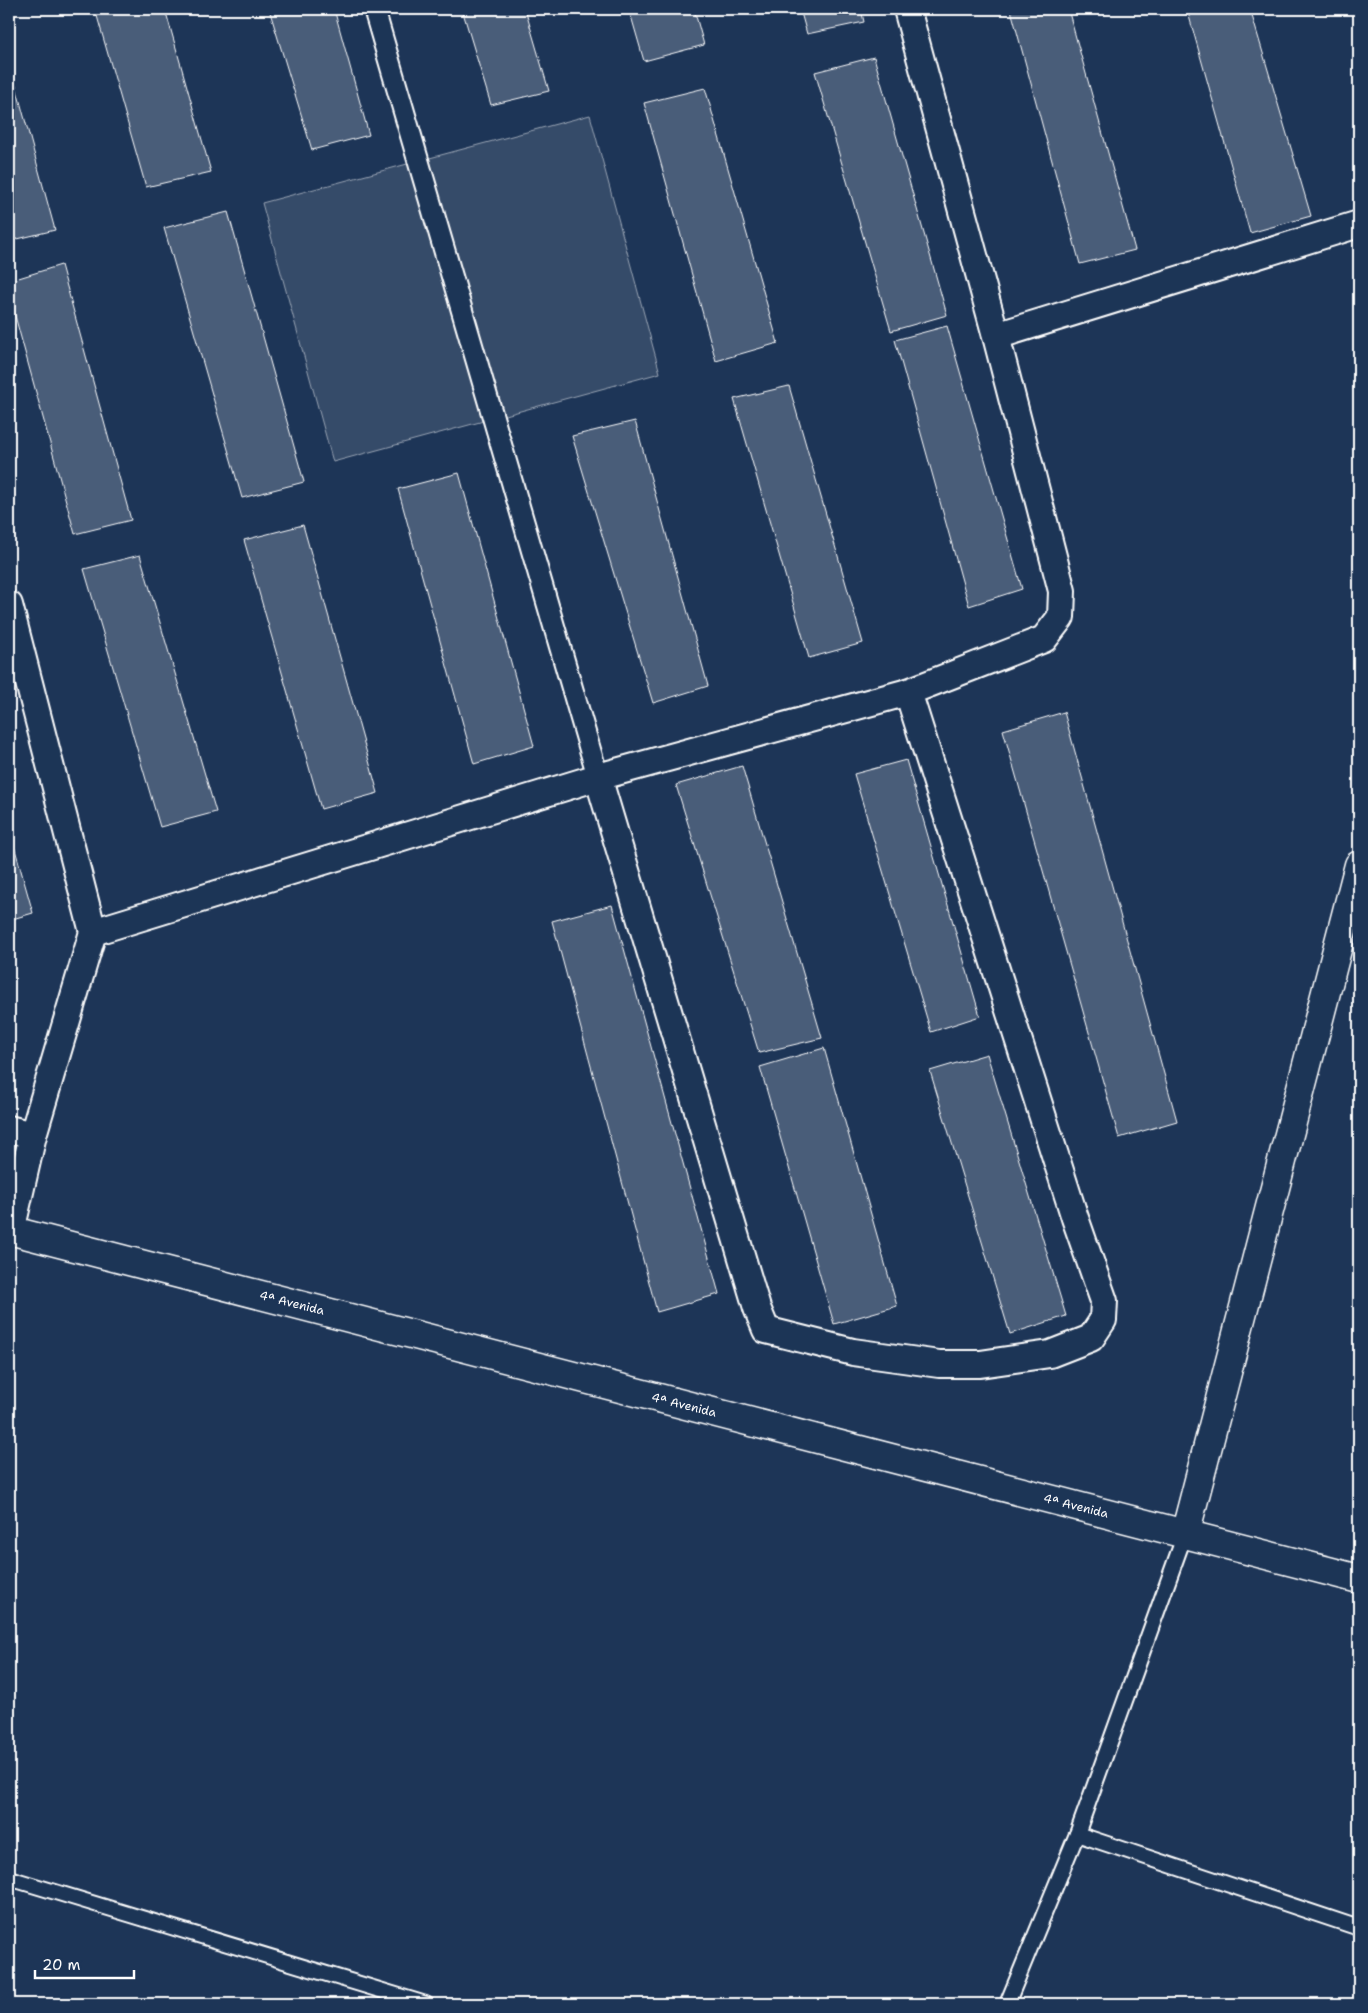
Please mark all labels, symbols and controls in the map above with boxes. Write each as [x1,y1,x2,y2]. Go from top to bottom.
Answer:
street label: 4ª Avenida [258,1287,327,1319]
street label: 4ª Avenida [650,1389,719,1421]
street label: 4ª Avenida [1042,1490,1111,1522]
scale bar [35,1948,134,1980]
text: 20 m [42,1955,81,1975]

